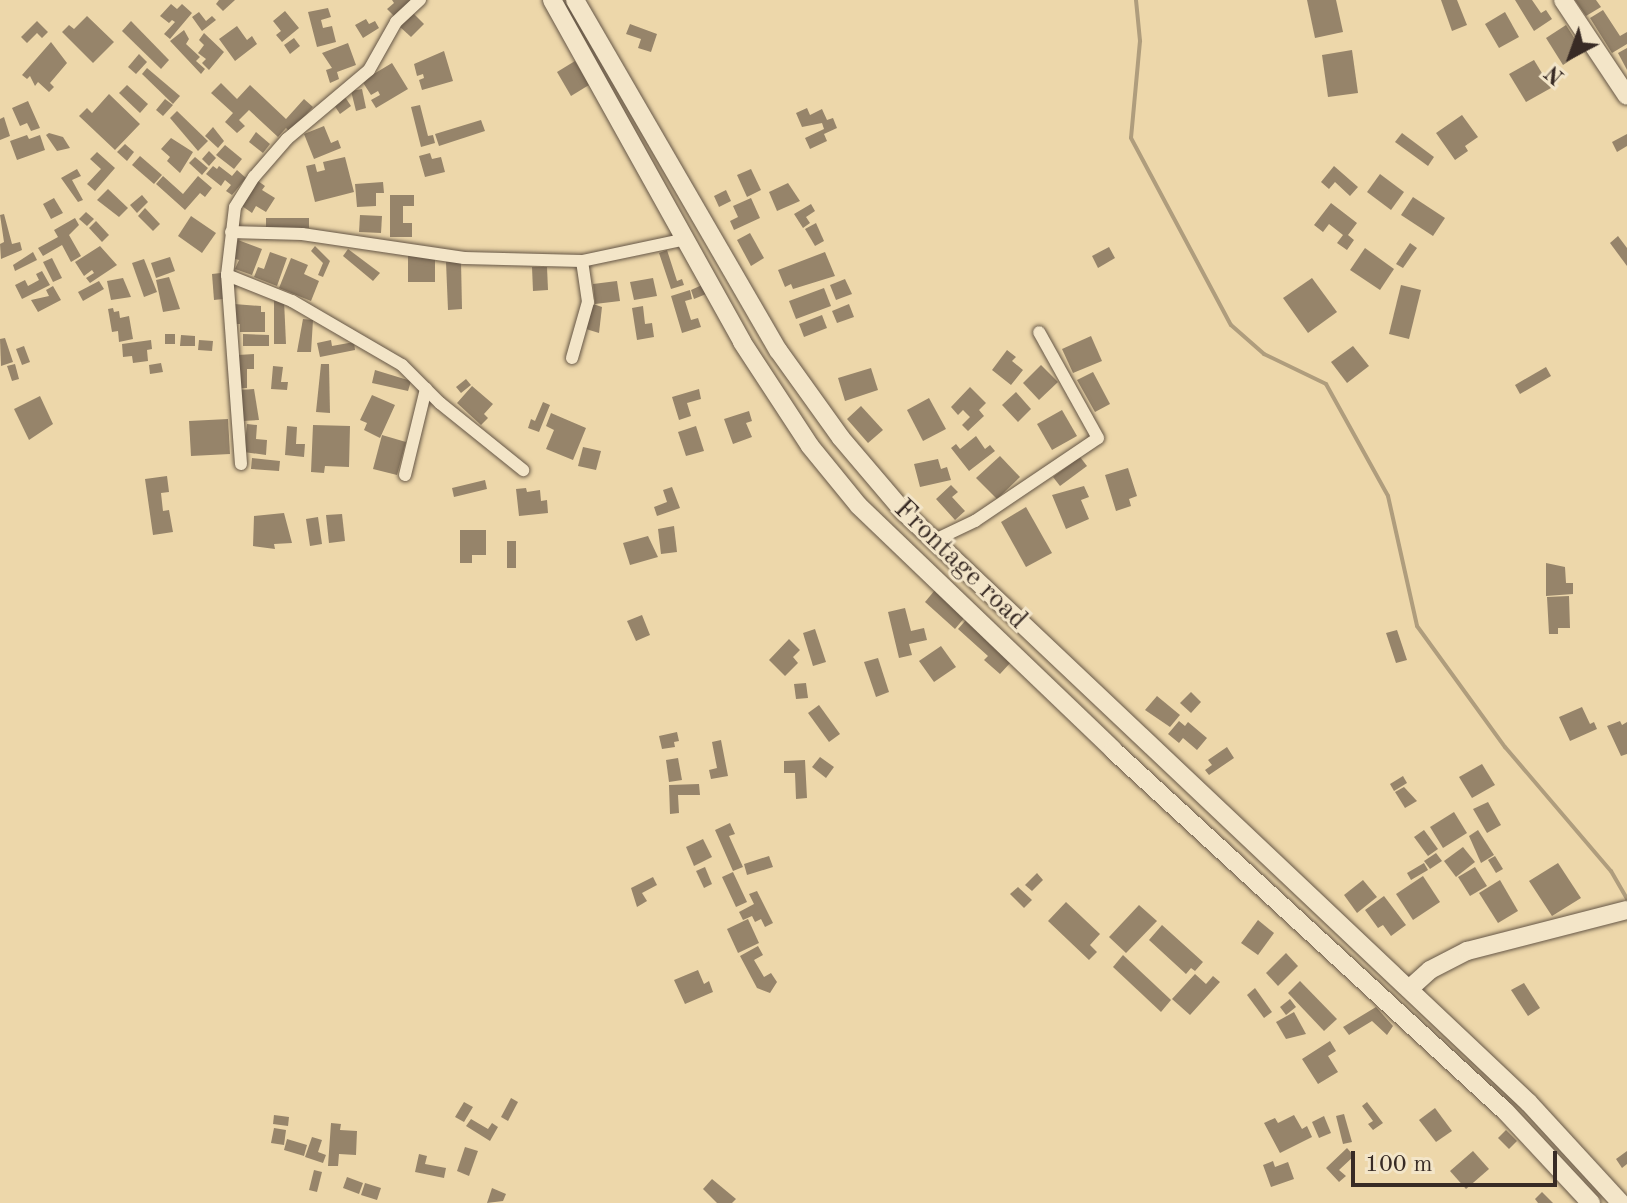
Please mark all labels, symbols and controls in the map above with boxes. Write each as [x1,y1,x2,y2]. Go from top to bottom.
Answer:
north arrow [1531,16,1611,96]
text: N [1542,60,1569,88]
street label: Frontage road [886,493,1034,637]
scale bar [1355,1135,1561,1185]
text: 100 m [1365,1153,1433,1177]

